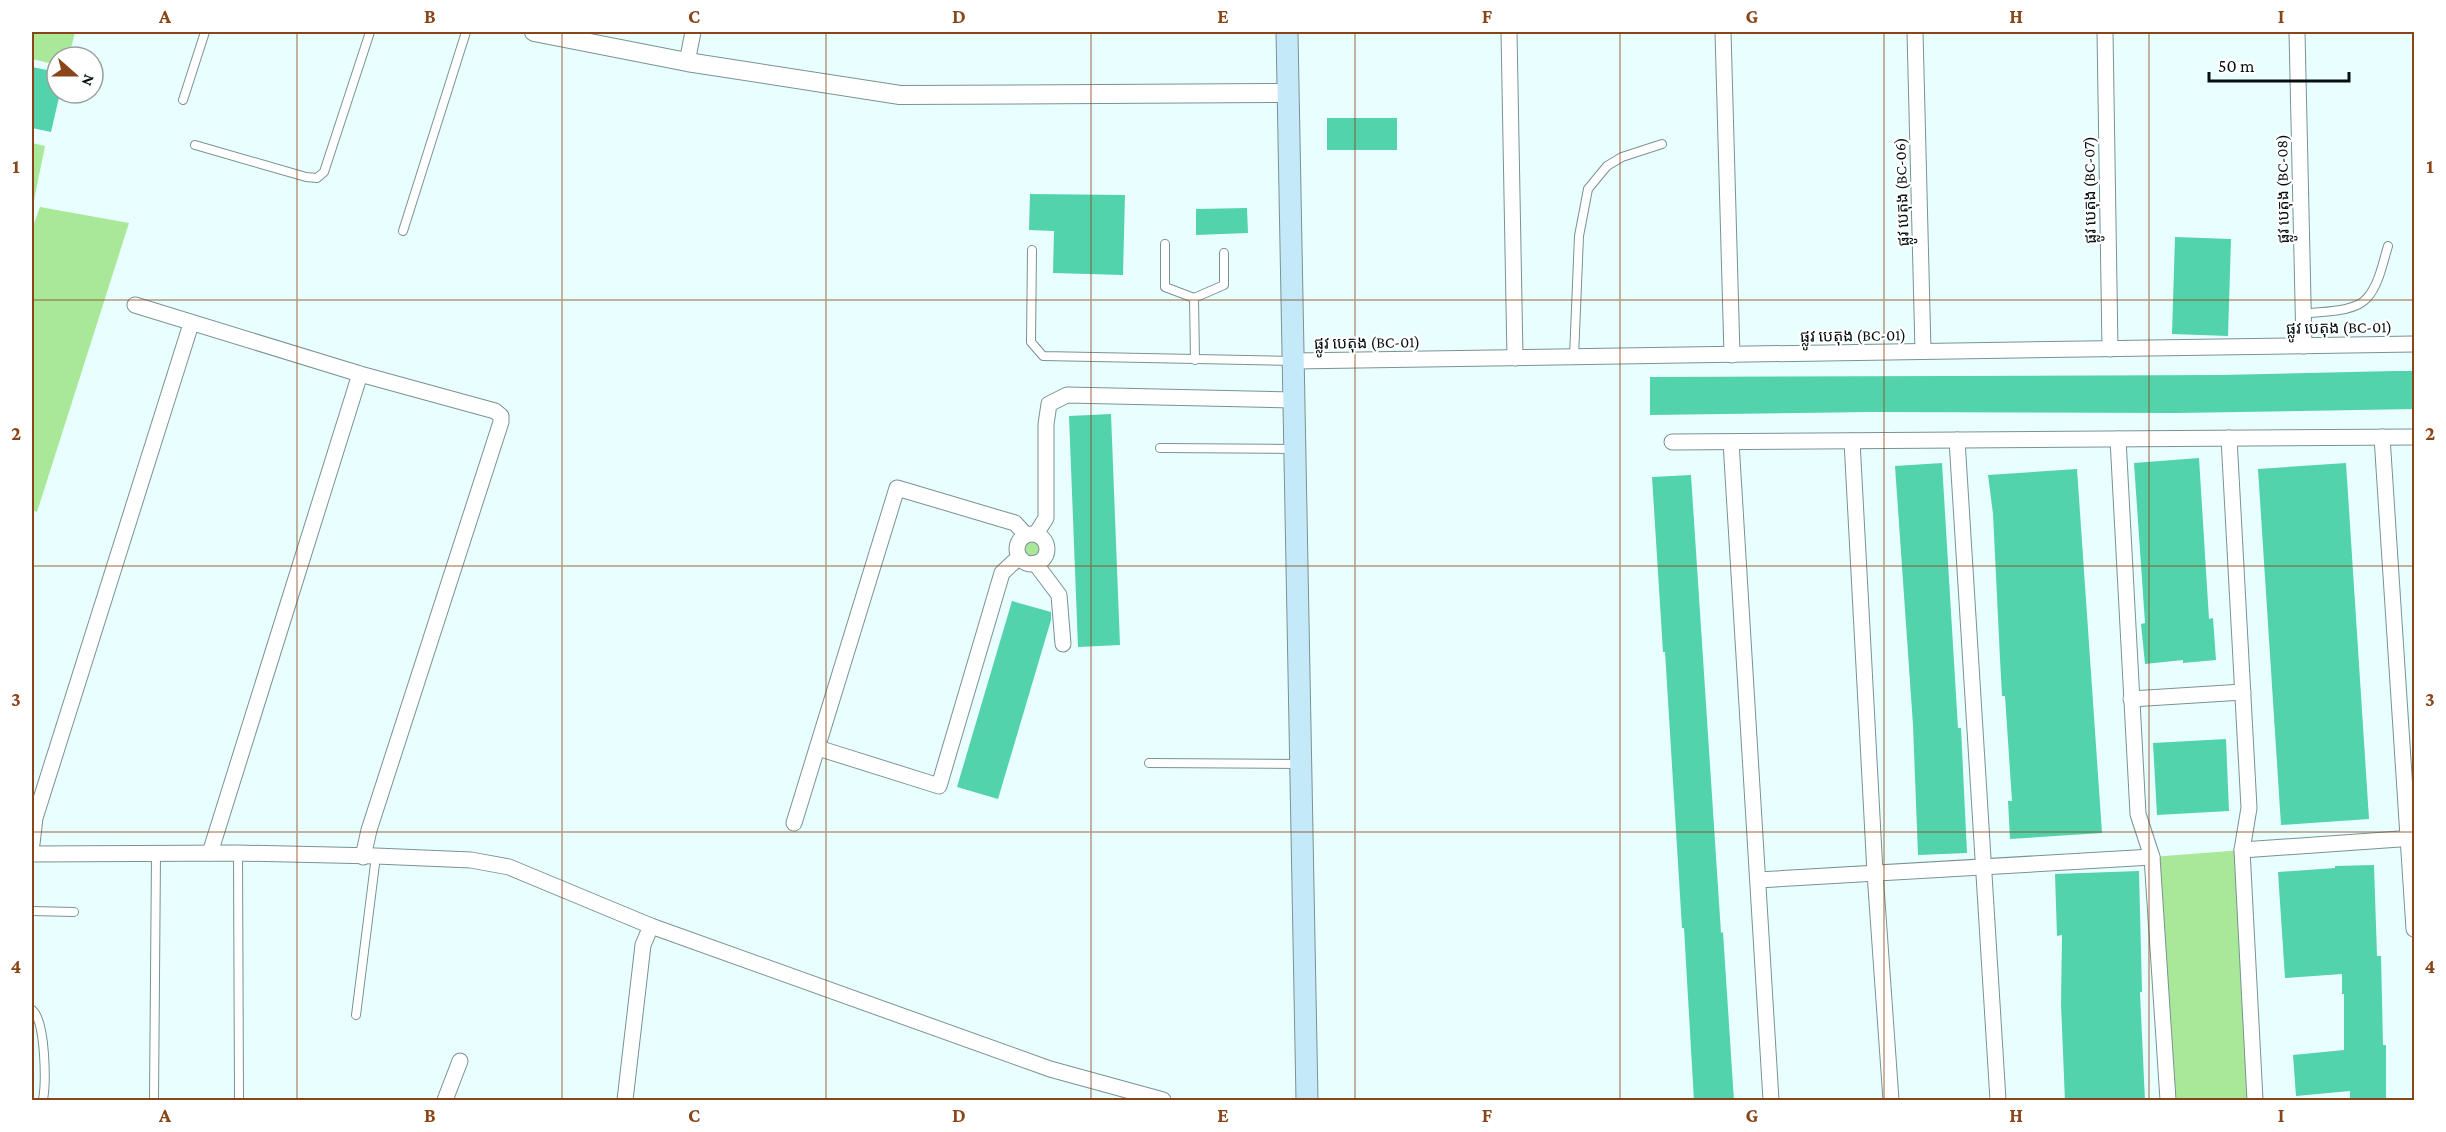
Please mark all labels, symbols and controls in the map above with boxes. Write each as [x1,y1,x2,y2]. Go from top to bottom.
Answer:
text: A [158,5,172,27]
text: B [424,5,436,27]
text: C [688,5,700,27]
text: D [952,5,966,27]
text: E [1217,5,1229,27]
text: F [1482,5,1493,27]
text: G [1746,5,1759,27]
text: H [2009,5,2023,27]
text: I [2278,5,2285,27]
north arrow [45,45,105,105]
scale bar [2209,45,2348,83]
text: 50 m [2218,56,2255,76]
text: N [79,72,98,88]
street label: ផ្លូវ បេតុង (BC-08) [2273,134,2298,244]
street label: ផ្លូវ បេតុង (BC-07) [2080,136,2105,244]
street label: ផ្លូវ បេតុង (BC-06) [1891,137,1918,247]
text: 1 [12,155,20,177]
text: 1 [2426,155,2434,177]
street label: ផ្លូវ បេតុង (BC-01) [2286,318,2392,343]
street label: ផ្លូវ បេតុង (BC-01) [1800,326,1906,351]
street label: ផ្លូវ បេតុង (BC-01) [1314,333,1420,358]
text: 2 [11,422,21,444]
text: 2 [2425,422,2435,444]
text: 3 [11,688,21,710]
text: 3 [2425,688,2435,710]
text: 4 [11,955,22,977]
text: 4 [2425,955,2436,977]
text: A [158,1104,172,1126]
text: B [424,1104,436,1126]
text: C [688,1104,700,1126]
text: D [952,1104,966,1126]
text: E [1217,1104,1229,1126]
text: F [1482,1104,1493,1126]
text: G [1746,1104,1759,1126]
text: H [2009,1104,2023,1126]
text: I [2278,1104,2285,1126]

